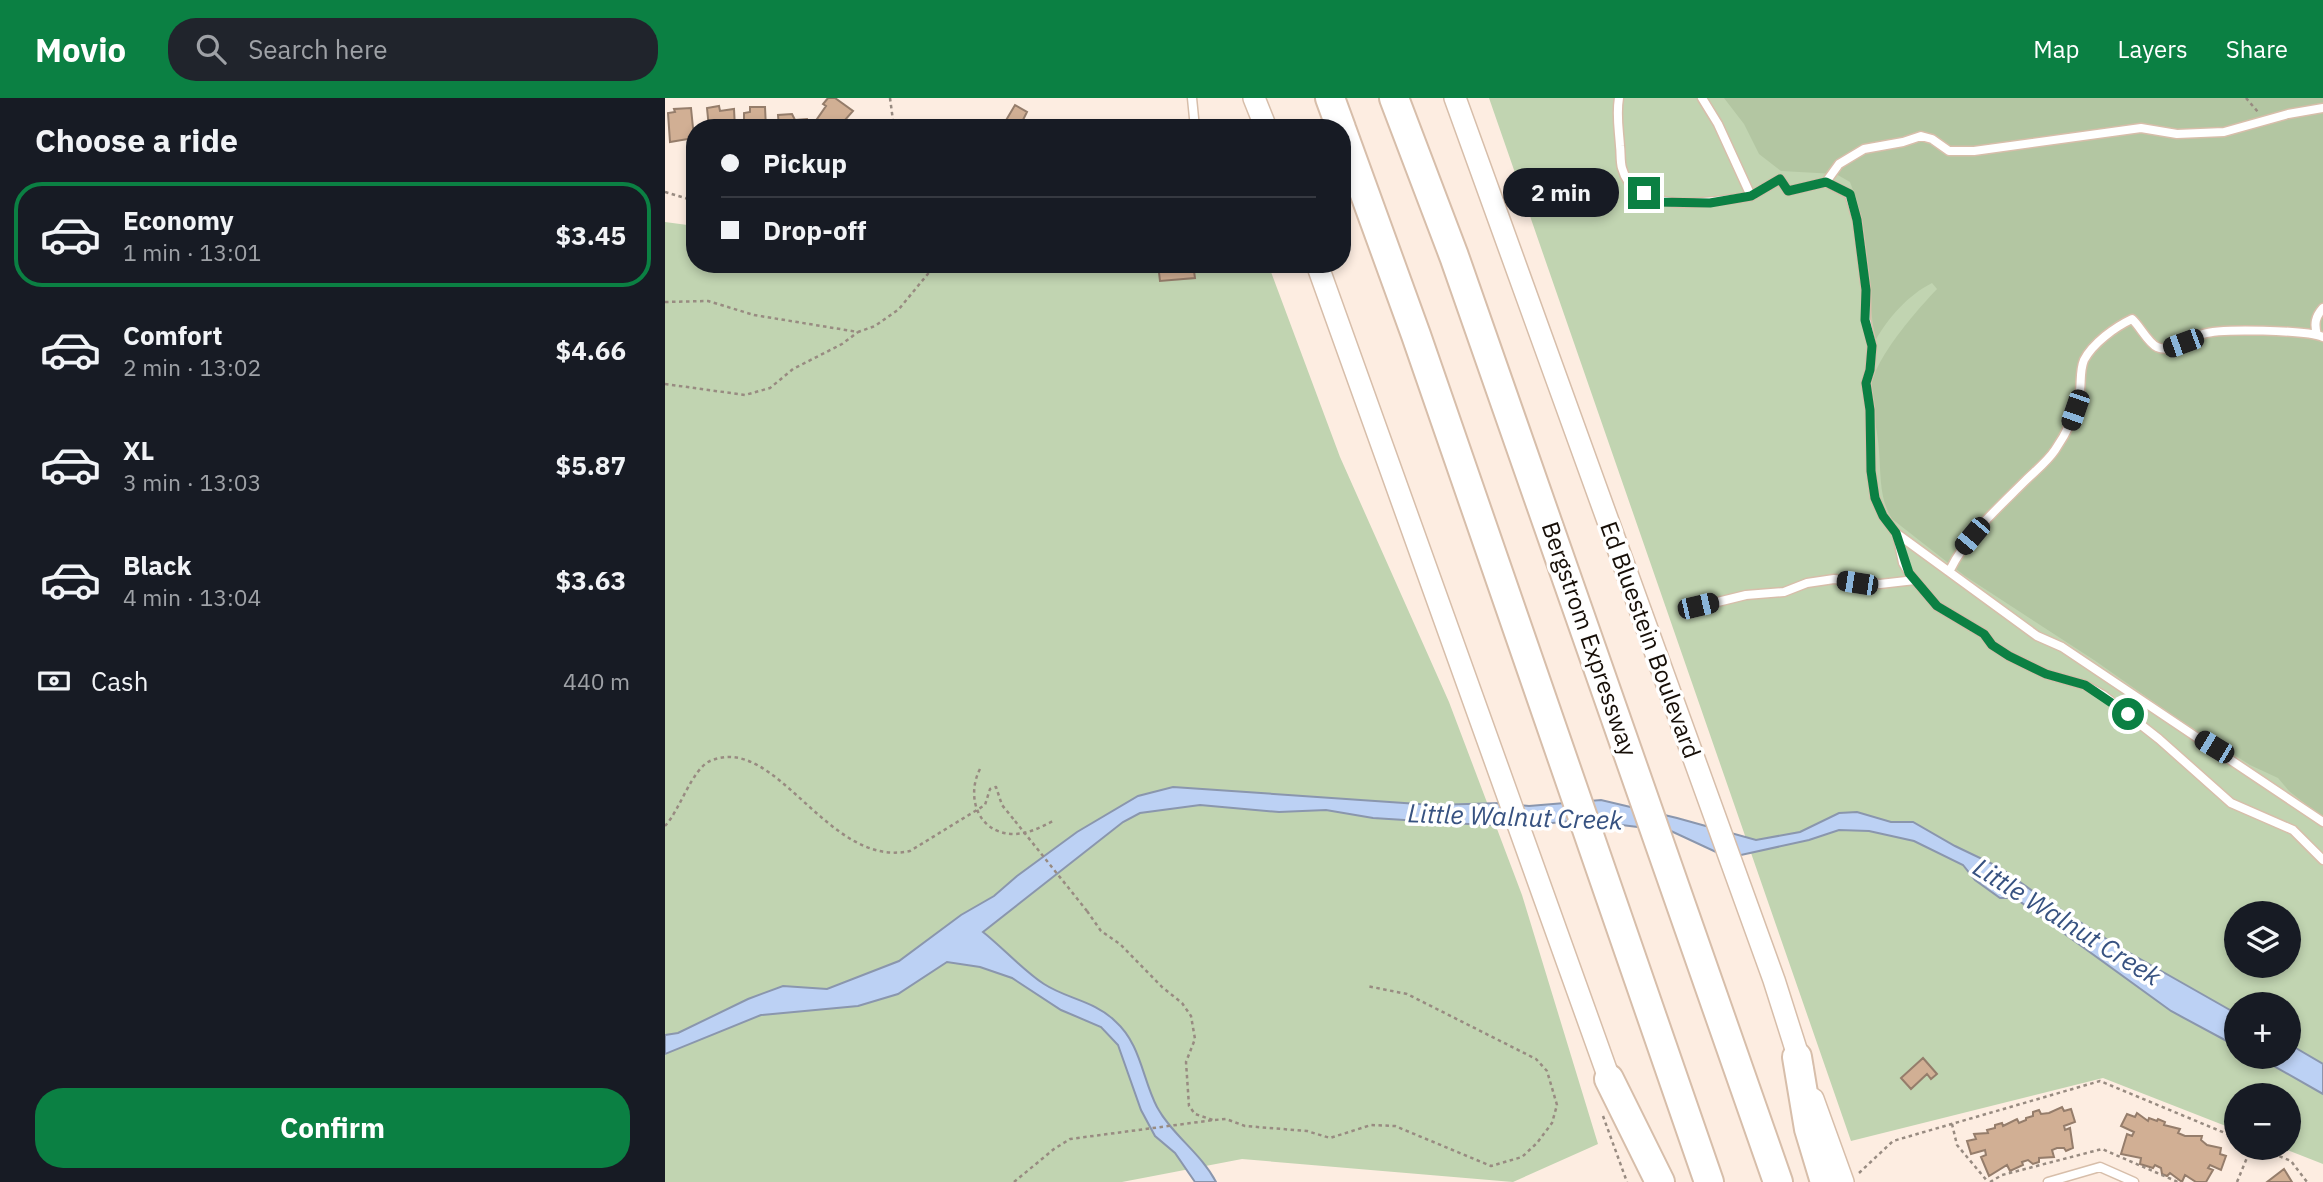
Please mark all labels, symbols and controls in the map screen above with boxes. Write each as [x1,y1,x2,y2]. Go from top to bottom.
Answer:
search box [168,18,658,81]
text: Movio [35,28,126,71]
icon: search [192,30,230,68]
text: Search here [248,32,388,66]
text: Map [2033,33,2080,65]
text: Layers [2118,33,2188,65]
text: Share [2226,33,2288,65]
text: Choose a ride [35,119,238,161]
text: Pickup [763,146,847,180]
callout: 2 min [1504,168,1619,217]
text: 2 min [1531,177,1591,207]
route end [1628,177,1660,209]
icon: car [39,203,102,266]
text: Economy [123,203,234,237]
text: Drop-off [763,213,866,247]
text: $3.45 [556,218,626,252]
text: 1 min · 13:01 [123,237,261,267]
icon: car [39,318,102,381]
text: Comfort [123,318,222,352]
car [2160,326,2207,360]
text: $4.66 [556,333,626,367]
text: 2 min · 13:02 [123,352,261,382]
car [2059,387,2092,433]
icon: car [39,433,102,496]
text: XL [123,433,154,467]
text: $5.87 [556,448,626,482]
text: 3 min · 13:03 [123,467,261,497]
car [1951,513,1994,559]
street label: Bergstrom Expressway [1535,517,1645,760]
street label: Ed Bluestein Boulevard [1593,517,1709,763]
icon: car [39,548,102,611]
text: Black [123,548,191,582]
text: $3.63 [556,563,626,597]
car [1835,569,1880,597]
text: 4 min · 13:04 [123,582,261,612]
car [1676,591,1721,621]
icon: cash [35,662,73,700]
text: Cash [91,664,148,698]
text: 440 m [563,666,630,696]
route start [2112,698,2144,730]
car [2191,727,2238,767]
water label: Little Walnut Creek [1407,795,1624,837]
water label: Little Walnut Creek [1967,850,2168,993]
map controls [2224,901,2301,1160]
button: layers [2224,901,2301,978]
button: + [2224,992,2301,1069]
button: − [2224,1083,2301,1160]
button: Confirm [35,1088,630,1168]

